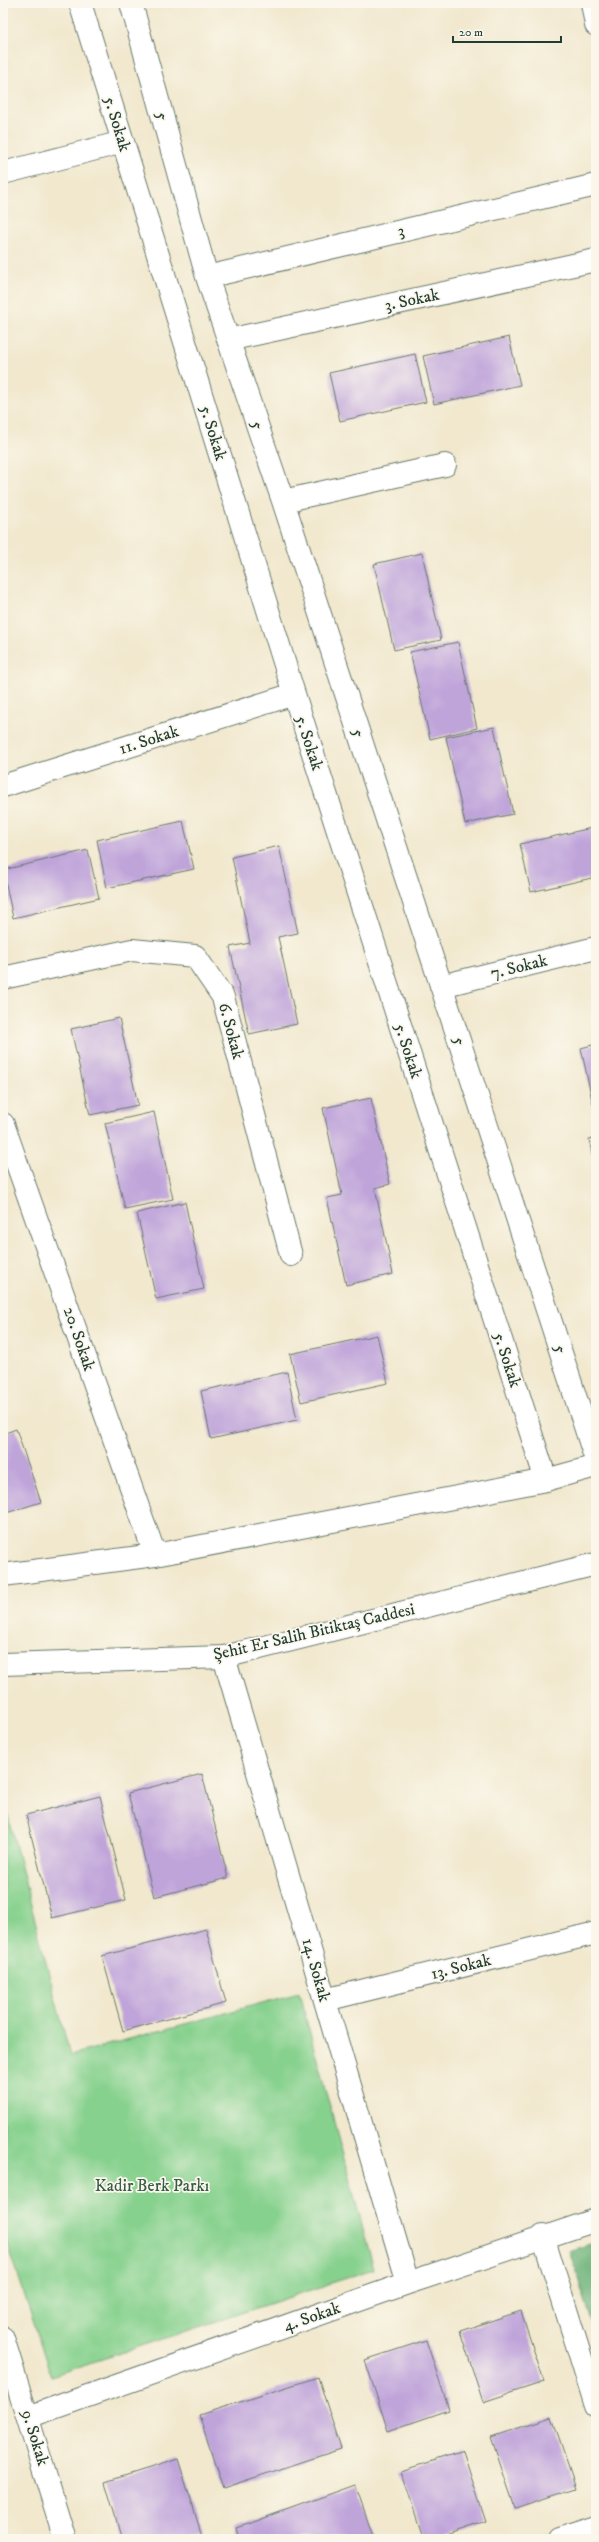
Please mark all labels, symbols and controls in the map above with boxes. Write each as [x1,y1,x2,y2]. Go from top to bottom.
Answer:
scale bar [453,18,561,44]
text: 20 m [459,25,483,40]
street label: 5. Sokak [98,94,136,155]
street label: 5 [150,109,174,123]
street label: 3 [395,220,407,242]
street label: 3. Sokak [383,283,442,316]
street label: 5. Sokak [194,403,232,464]
street label: 5 [245,417,269,433]
street label: 5. Sokak [290,713,328,774]
street label: 11. Sokak [116,720,182,760]
street label: 5 [346,726,370,741]
street label: 7. Sokak [488,949,550,985]
street label: 6. Sokak [213,1000,249,1062]
street label: 5. Sokak [389,1021,427,1082]
street label: 5 [447,1034,471,1049]
street label: 20. Sokak [58,1304,100,1374]
street label: 5. Sokak [488,1330,526,1391]
street label: 5 [548,1342,572,1357]
street label: Şehit Er Salih Bitiktaş Caddesi [211,1598,417,1666]
street label: 14. Sokak [296,1936,336,2005]
street label: 13. Sokak [429,1949,494,1985]
park label: Kadir Berk Parkı [95,2175,209,2197]
street label: 4. Sokak [280,2297,344,2337]
street label: 9. Sokak [16,2406,54,2469]

